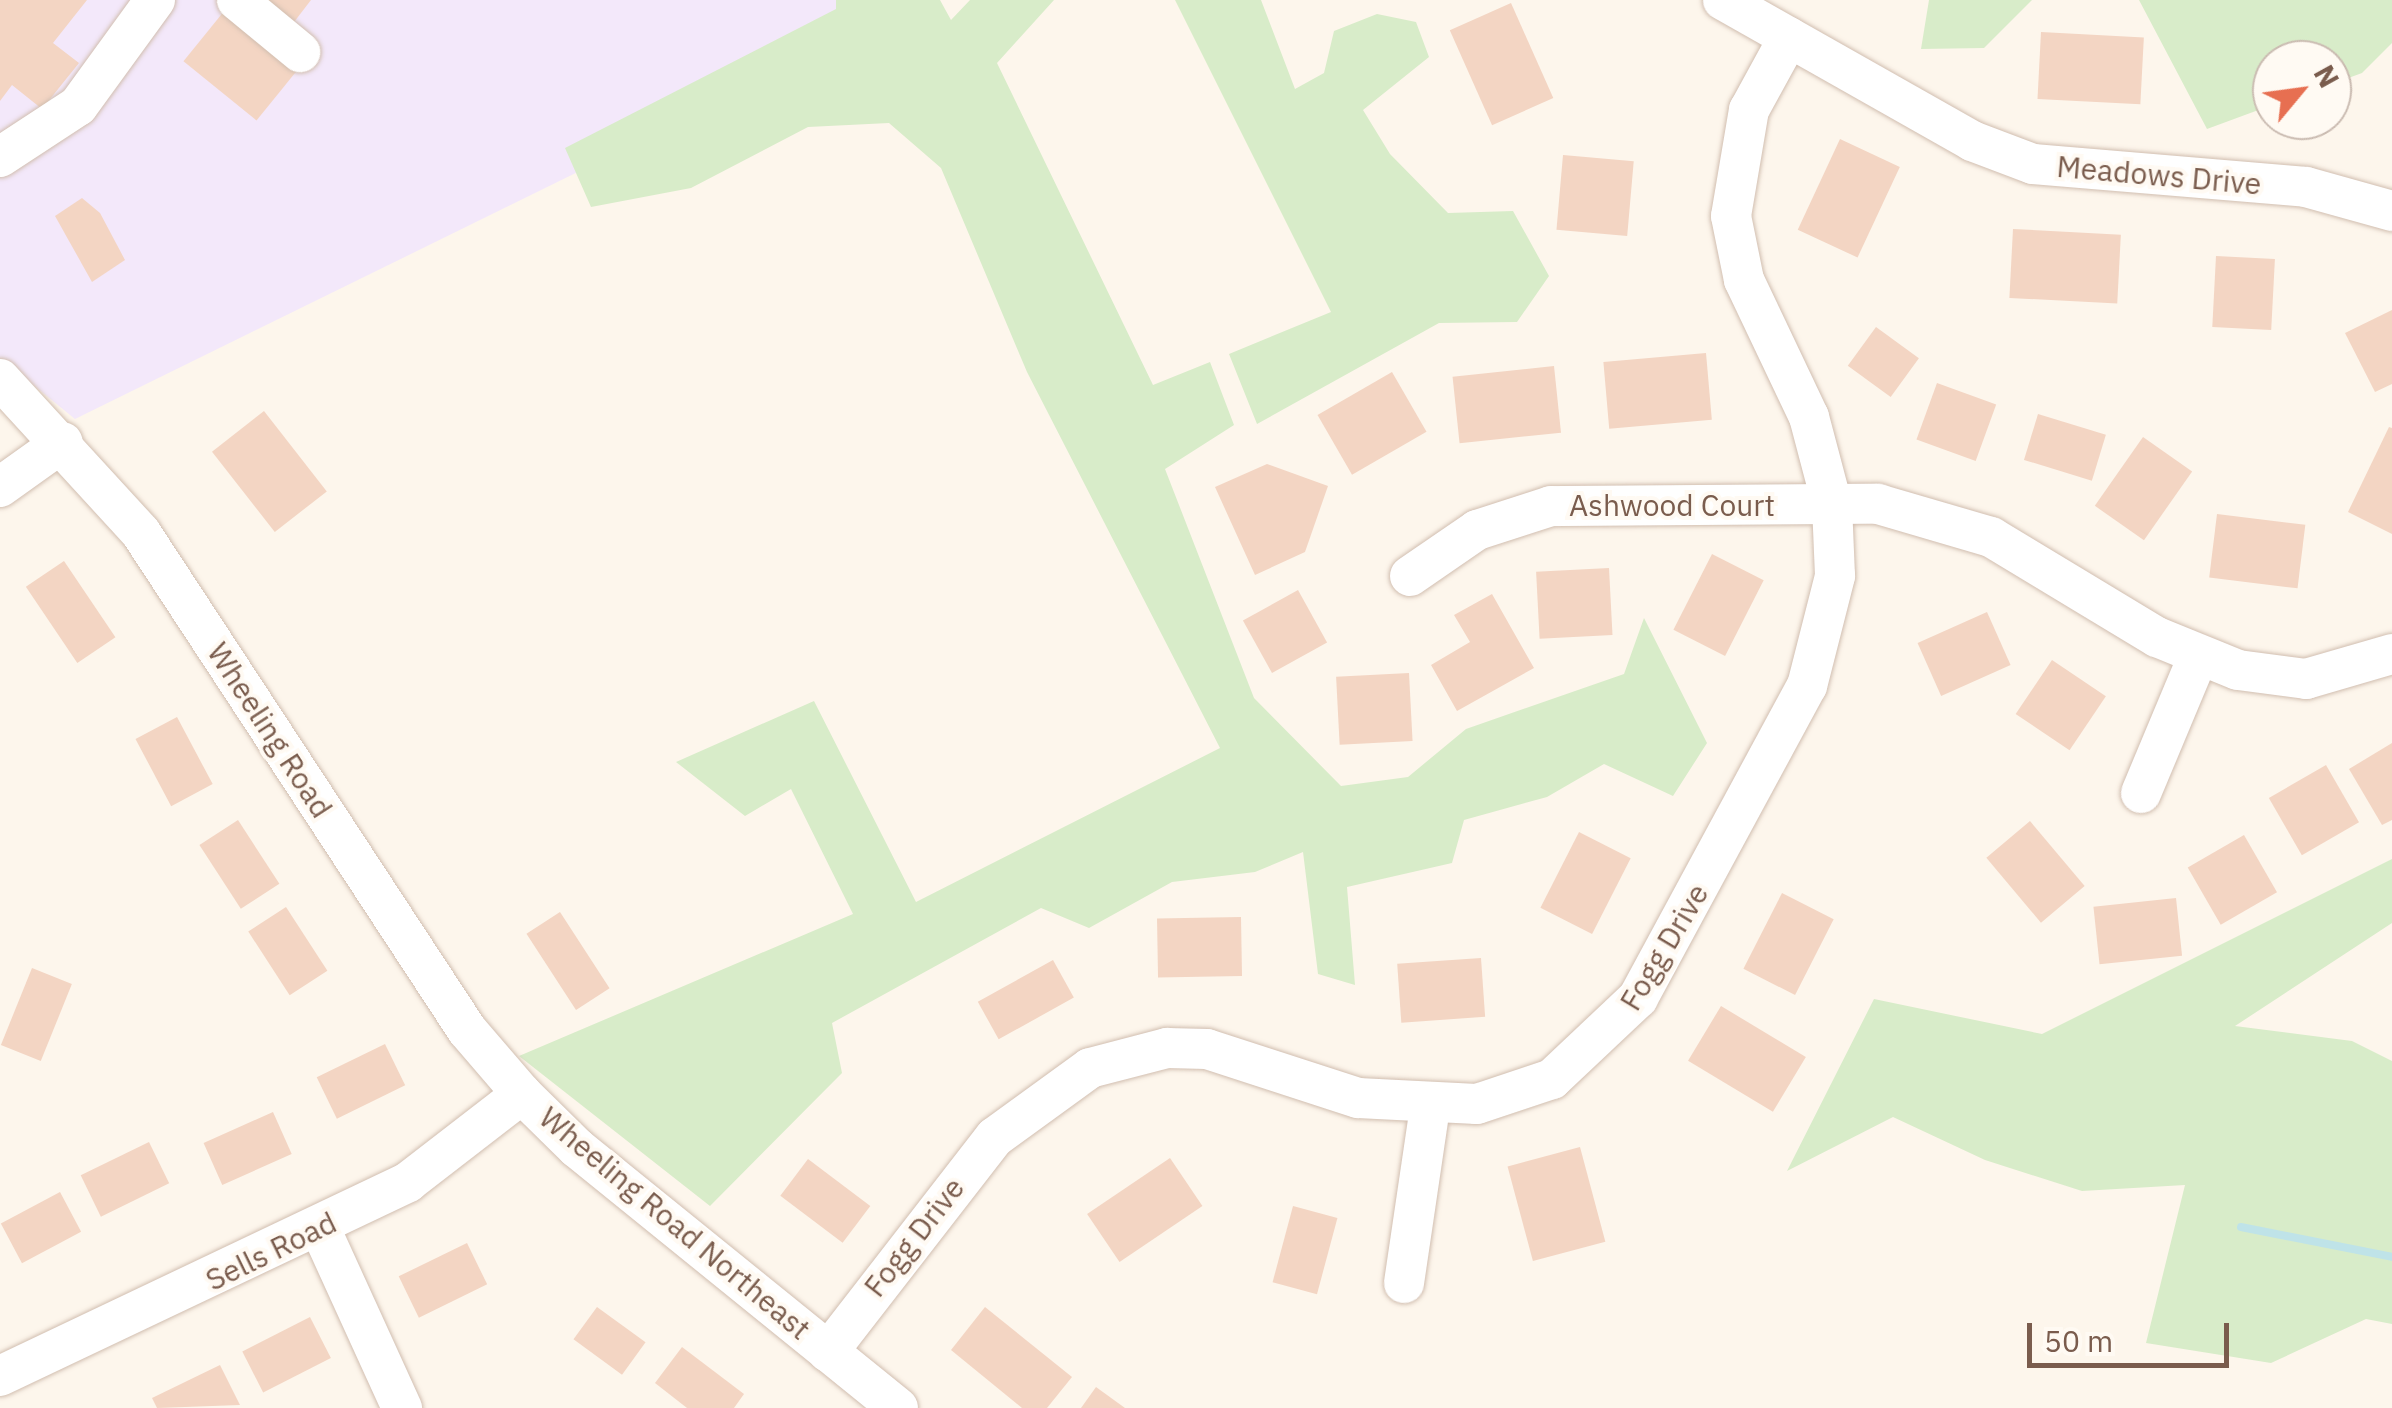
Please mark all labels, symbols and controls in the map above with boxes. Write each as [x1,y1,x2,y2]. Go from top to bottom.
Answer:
north arrow [2252,40,2352,140]
text: N [2306,58,2348,94]
street label: Meadows Drive [2055,148,2263,202]
street label: Ashwood Court [1569,487,1775,523]
street label: Wheeling Road [200,636,340,824]
street label: Fogg Drive [1612,877,1716,1017]
street label: Wheeling Road Northeast [532,1099,818,1347]
street label: Fogg Drive [856,1170,972,1304]
street label: Sells Road [200,1204,342,1298]
scale bar [2032,1303,2234,1365]
text: 50 m [2044,1321,2113,1360]

